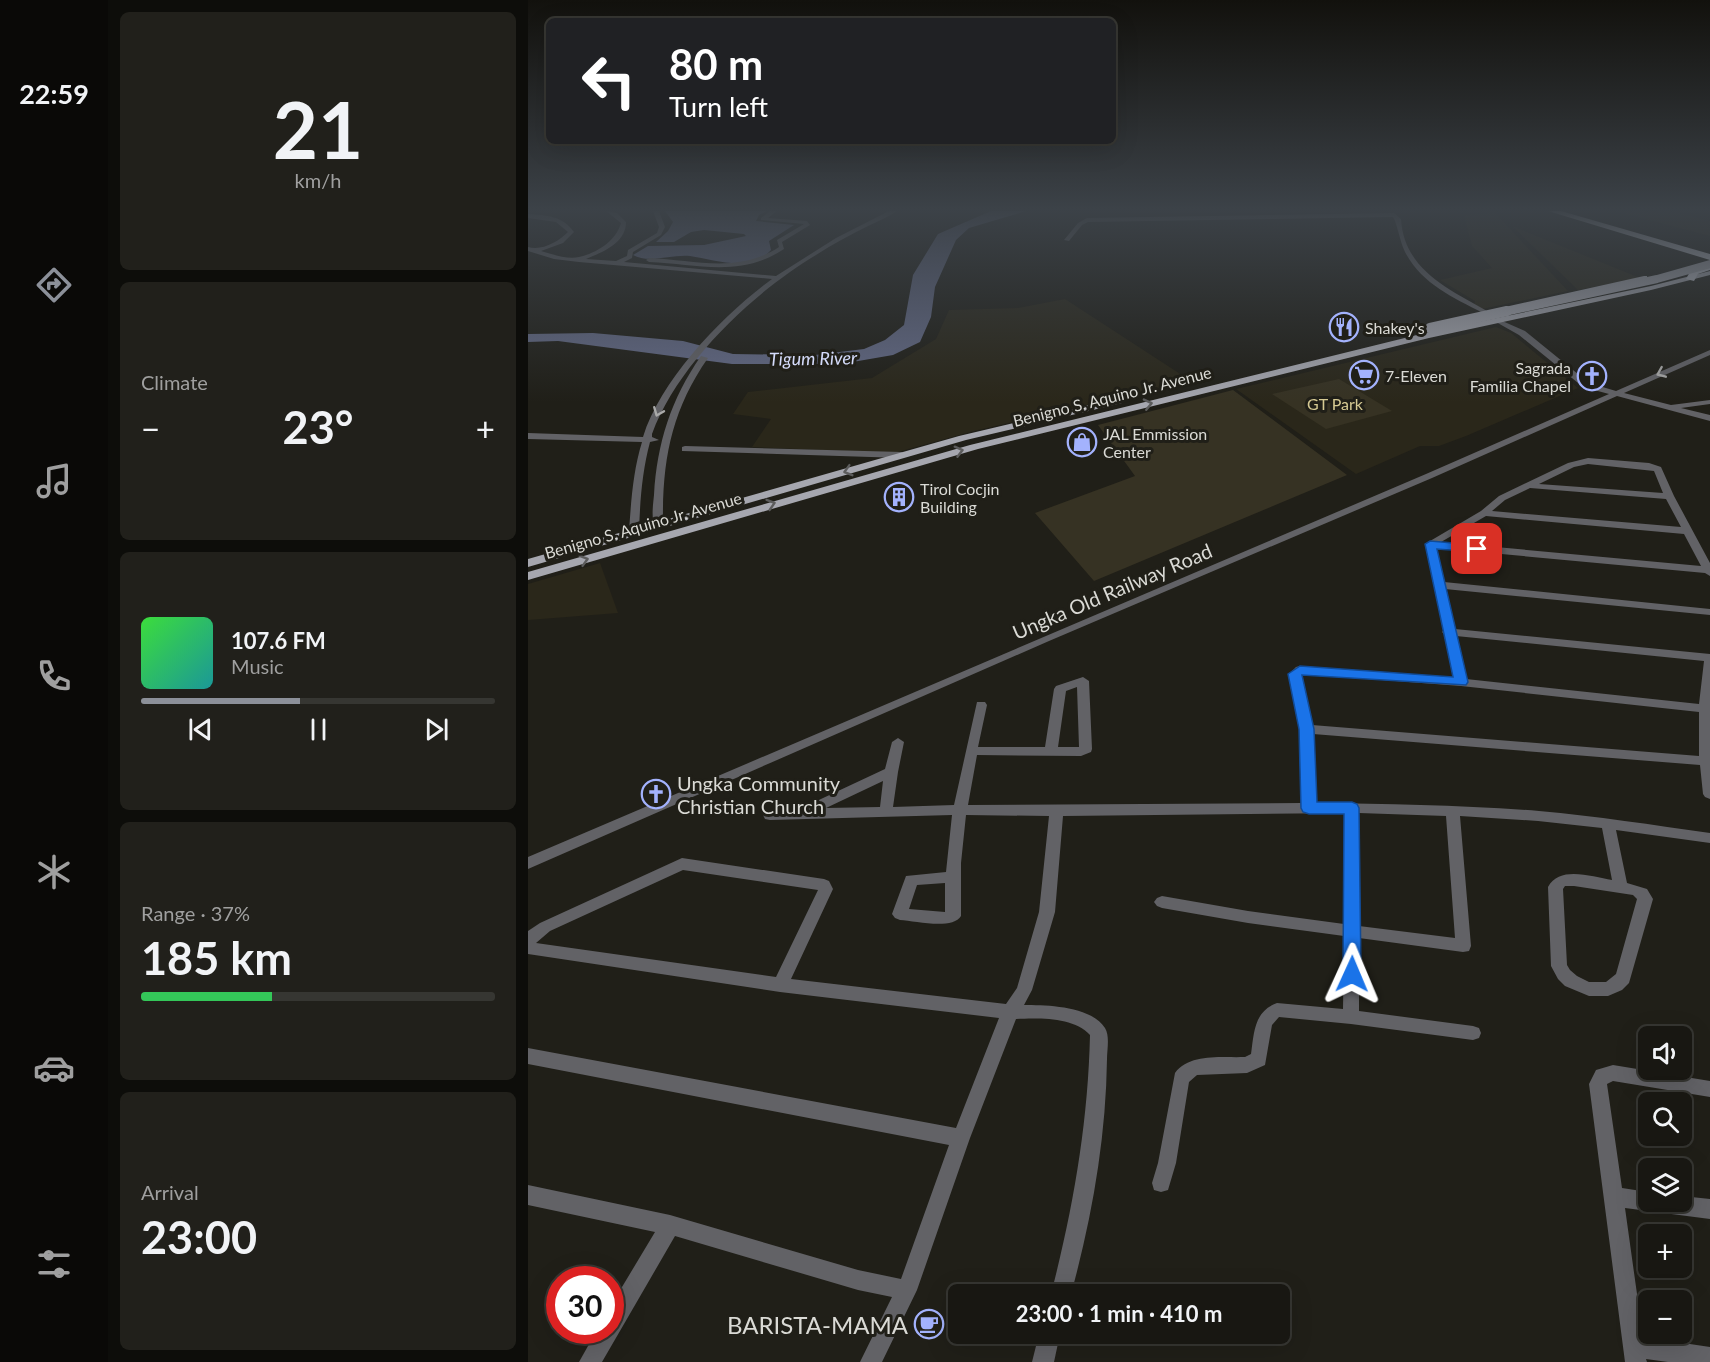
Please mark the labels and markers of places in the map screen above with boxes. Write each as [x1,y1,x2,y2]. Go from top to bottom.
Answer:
restaurant icon: Shakey's [1328,311,1360,343]
place label: Shakey's [1365,318,1425,337]
place label: Sagrada Familia Chapel [1470,358,1571,395]
supermarket icon: 7-Eleven [1348,359,1380,391]
church icon: Sagrada Familia Chapel [1576,360,1608,392]
place label: 7-Eleven [1385,366,1447,385]
place label: JAL Emmission Center [1103,424,1207,461]
shop icon: JAL Emmission Center [1066,426,1098,458]
place label: Tirol Cocjin Building [920,479,1000,516]
building icon: Tirol Cocjin Building [883,481,915,513]
pin [1451,523,1502,574]
place label: Ungka Community Christian Church [677,771,841,818]
church icon: Ungka Community Christian Church [640,778,672,810]
cafe icon: BARISTA-MAMA [913,1308,945,1340]
place label: BARISTA-MAMA [727,1310,909,1339]

